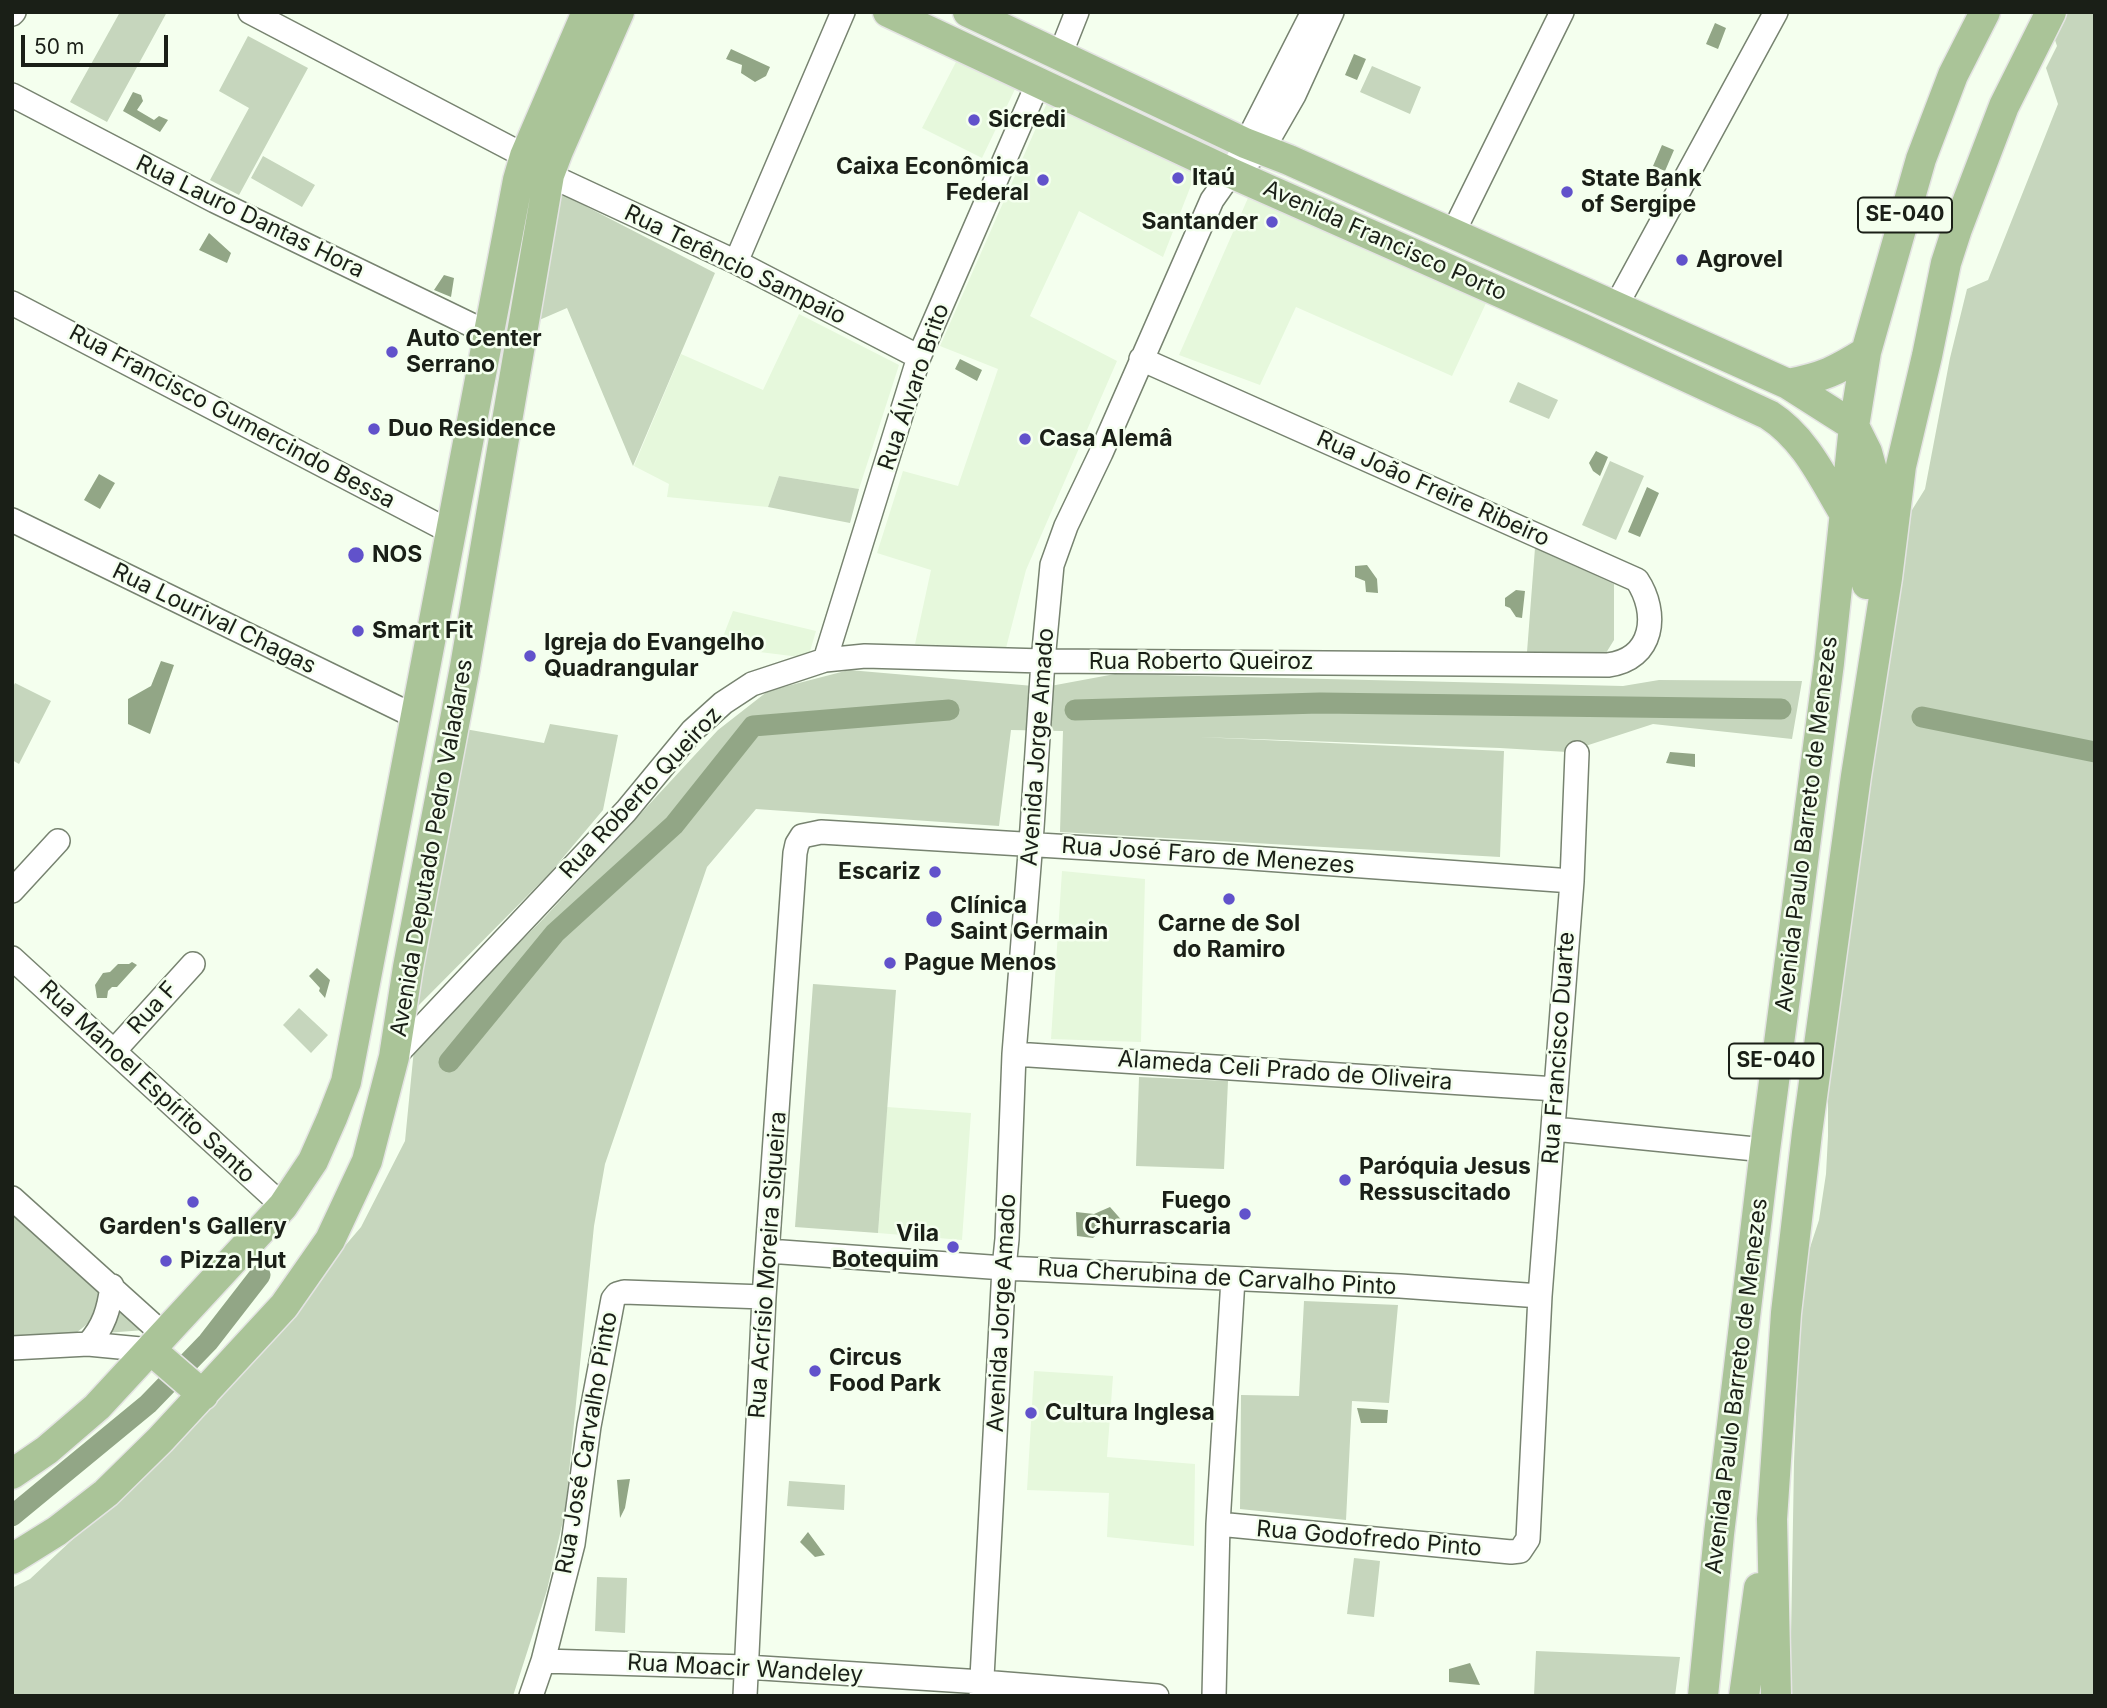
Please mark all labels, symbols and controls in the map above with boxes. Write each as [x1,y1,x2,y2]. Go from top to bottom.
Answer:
scale bar [24,21,172,65]
text: 50 m [34,34,84,59]
place label: Sicredi [988,106,1066,134]
marker: Sicredi [966,112,982,128]
street label: Rua Lauro Dantas Hora [131,150,369,284]
place label: Caixa Econômica Federal [836,153,1029,207]
place label: Itaú [1192,164,1235,192]
place label: State Bank of Sergipe [1581,165,1702,219]
marker: Itaú [1170,170,1186,186]
marker: Caixa Econômica Federal [1035,172,1051,188]
street label: Avenida Francisco Porto [1259,175,1511,307]
marker: State Bank of Sergipe [1559,184,1575,200]
road number: SE-040 [1858,198,1952,232]
street label: Rua Terêncio Sampaio [620,199,850,331]
place label: Santander [1141,208,1258,236]
marker: Santander [1264,214,1280,230]
place label: Agrovel [1696,246,1783,274]
marker: Agrovel [1674,252,1690,268]
street label: Rua Álvaro Brito [873,300,955,474]
street label: Rua Francisco Gumercindo Bessa [64,319,400,515]
place label: Auto Center Serrano [406,325,542,379]
marker: Auto Center Serrano [384,344,400,360]
place label: Duo Residence [388,415,556,443]
marker: Duo Residence [366,421,382,437]
place label: Casa Alemâ [1039,425,1172,453]
street label: Rua João Freire Ribeiro [1312,425,1554,553]
marker: Casa Alemâ [1017,431,1033,447]
place label: NOS [372,541,422,569]
marker: NOS [346,545,366,565]
street label: Rua Lourival Chagas [108,558,320,680]
place label: Smart Fit [372,617,473,645]
marker: Smart Fit [350,623,366,639]
street label: Avenida Jorge Amado [1016,627,1060,867]
place label: Igreja do Evangelho Quadrangular [544,629,765,683]
street label: Avenida Paulo Barreto de Menezes [1770,634,1844,1014]
marker: Igreja do Evangelho Quadrangular [522,648,538,664]
street label: Rua Roberto Queiroz [1089,648,1313,676]
street label: Avenida Deputado Pedro Valadares [385,657,479,1039]
street label: Rua Roberto Queiroz [554,701,728,885]
street label: Rua José Faro de Menezes [1060,832,1356,880]
place label: Escariz [838,858,921,886]
marker: Escariz [927,864,943,880]
marker: Carne de Sol do Ramiro [1221,891,1237,907]
place label: Clínica Saint Germain [950,892,1108,946]
marker: Clínica Saint Germain [924,909,944,929]
place label: Carne de Sol do Ramiro [1158,910,1300,964]
street label: Rua Francisco Duarte [1537,931,1581,1165]
place label: Pague Menos [904,949,1056,977]
marker: Pague Menos [882,955,898,971]
street label: Rua Manoel Espírito Santo [34,975,260,1189]
street label: Rua F [122,976,184,1040]
road number: SE-040 [1729,1044,1823,1078]
street label: Alameda Celi Prado de Oliveira [1117,1046,1453,1096]
street label: Rua Acrísio Moreira Siqueira [743,1111,793,1419]
place label: Paróquia Jesus Ressuscitado [1359,1153,1531,1207]
marker: Paróquia Jesus Ressuscitado [1337,1172,1353,1188]
place label: Fuego Churrascaria [1084,1187,1231,1241]
street label: Avenida Jorge Amado [982,1193,1022,1433]
marker: Garden's Gallery [185,1194,201,1210]
street label: Avenida Paulo Barreto de Menezes [1700,1196,1774,1576]
marker: Fuego Churrascaria [1237,1206,1253,1222]
place label: Garden's Gallery [99,1213,287,1241]
place label: Vila Botequim [832,1220,939,1274]
marker: Vila Botequim [945,1239,961,1255]
place label: Pizza Hut [180,1247,286,1275]
marker: Pizza Hut [158,1253,174,1269]
street label: Rua Cherubina de Carvalho Pinto [1037,1255,1397,1301]
street label: Rua José Carvalho Pinto [550,1310,624,1576]
place label: Circus Food Park [829,1344,941,1398]
marker: Circus Food Park [807,1363,823,1379]
place label: Cultura Inglesa [1045,1399,1215,1427]
marker: Cultura Inglesa [1023,1405,1039,1421]
street label: Rua Godofredo Pinto [1255,1515,1483,1563]
street label: Rua Moacir Wandeley [626,1649,864,1689]

